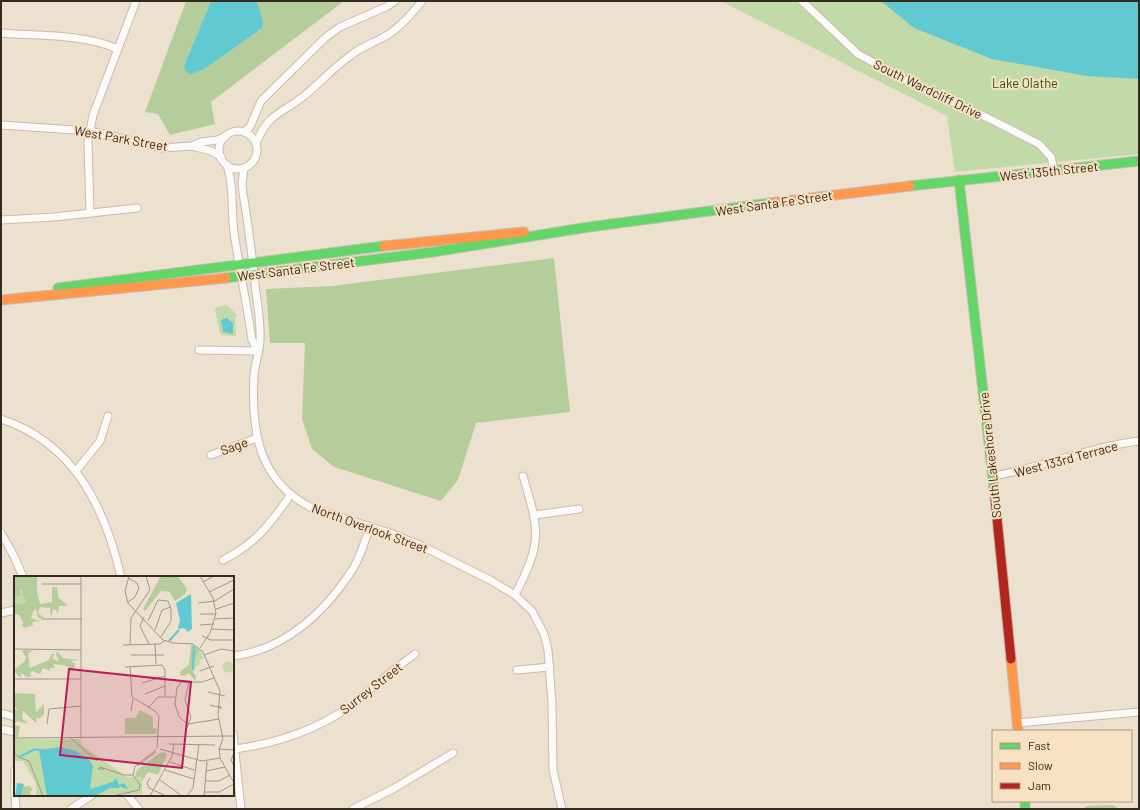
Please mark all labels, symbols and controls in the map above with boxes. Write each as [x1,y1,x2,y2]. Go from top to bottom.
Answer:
street label: South Wardcliff Drive [871,56,985,122]
park label: Lake Olathe [992,75,1058,91]
street label: West Park Street [73,122,169,154]
street label: West 135th Street [999,158,1099,184]
street label: West Santa Fe Street [714,187,834,219]
street label: West Santa Fe Street [236,254,356,284]
street label: South Lakeshore Drive [975,391,1005,519]
street label: Sage [218,434,250,458]
street label: West 133rd Terrace [1012,437,1120,481]
street label: North Overlook Street [310,500,430,556]
inset map [14,576,234,796]
street label: Surrey Street [337,659,405,717]
legend [992,730,1132,802]
text: Fast [1028,738,1051,752]
text: Slow [1028,758,1053,772]
text: Jam [1028,778,1051,792]

